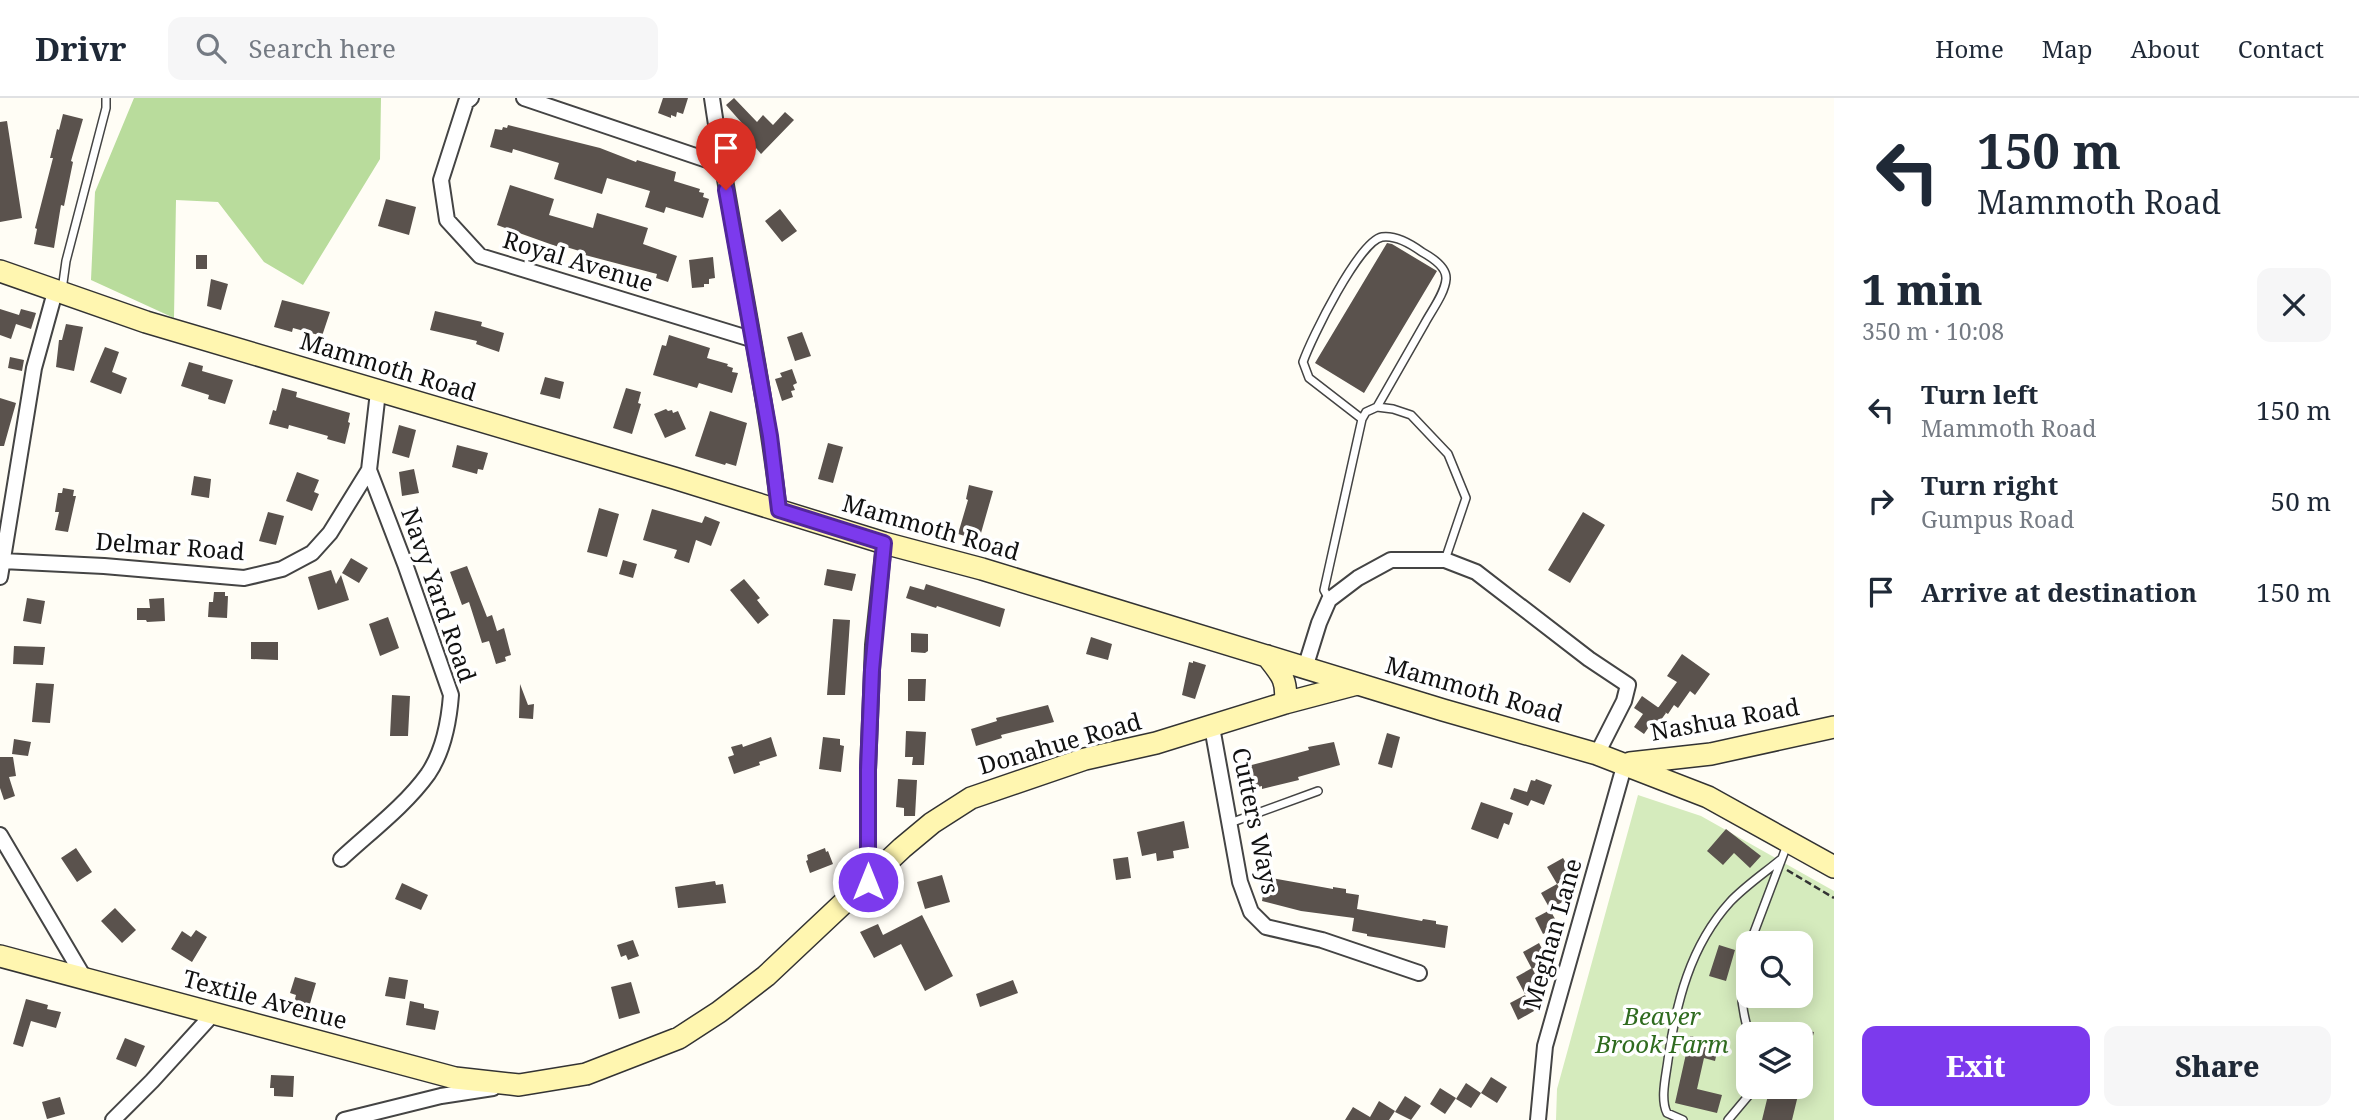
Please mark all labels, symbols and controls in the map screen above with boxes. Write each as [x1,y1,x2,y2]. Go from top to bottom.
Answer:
search box [168,17,658,80]
text: Drivr [35,26,126,71]
icon: search [192,29,230,67]
text: Search here [248,30,396,66]
text: Home [1935,32,2004,65]
text: Map [2042,32,2093,65]
text: About [2131,32,2200,65]
text: Contact [2238,32,2324,65]
text: 150 m [1977,117,2121,183]
pin [696,118,756,190]
icon: left [1862,126,1953,217]
icon: arrive [707,129,745,167]
text: Mammoth Road [1977,180,2221,223]
street label: Royal Avenue [499,222,658,299]
text: 1 min [1862,260,1983,317]
button: close [2257,268,2331,342]
text: 350 m · 10:08 [1862,315,2004,347]
street label: Mammoth Road [296,323,481,408]
text: Turn left [1921,376,2038,412]
icon: left [1862,391,1900,429]
text: 150 m [2256,392,2331,428]
text: Mammoth Road [1921,412,2096,444]
text: Turn right [1921,467,2058,503]
icon: right [1862,482,1900,520]
text: 50 m [2271,483,2331,519]
street label: Mammoth Road [839,485,1024,568]
street label: Navy Yard Road [394,503,485,687]
text: Gumpus Road [1921,503,2074,535]
street label: Delmar Road [94,524,246,567]
icon: arrive [1862,573,1900,611]
text: Arrive at destination [1921,574,2197,610]
text: 150 m [2256,574,2331,610]
street label: Mammoth Road [1382,647,1567,730]
street label: Nashua Road [1648,689,1802,748]
street label: Donahue Road [974,704,1145,782]
street label: Cutters Ways [1225,744,1288,897]
position arrow [831,845,905,919]
street label: Meghan Lane [1514,854,1589,1013]
map controls [1736,931,1813,1099]
button: search [1736,931,1813,1008]
street label: Textile Avenue [180,961,351,1036]
park label: Beaver Brook Farm [1594,999,1729,1060]
button: layers [1736,1022,1813,1099]
button: Exit [1862,1026,2090,1106]
button: Share [2104,1026,2331,1106]

